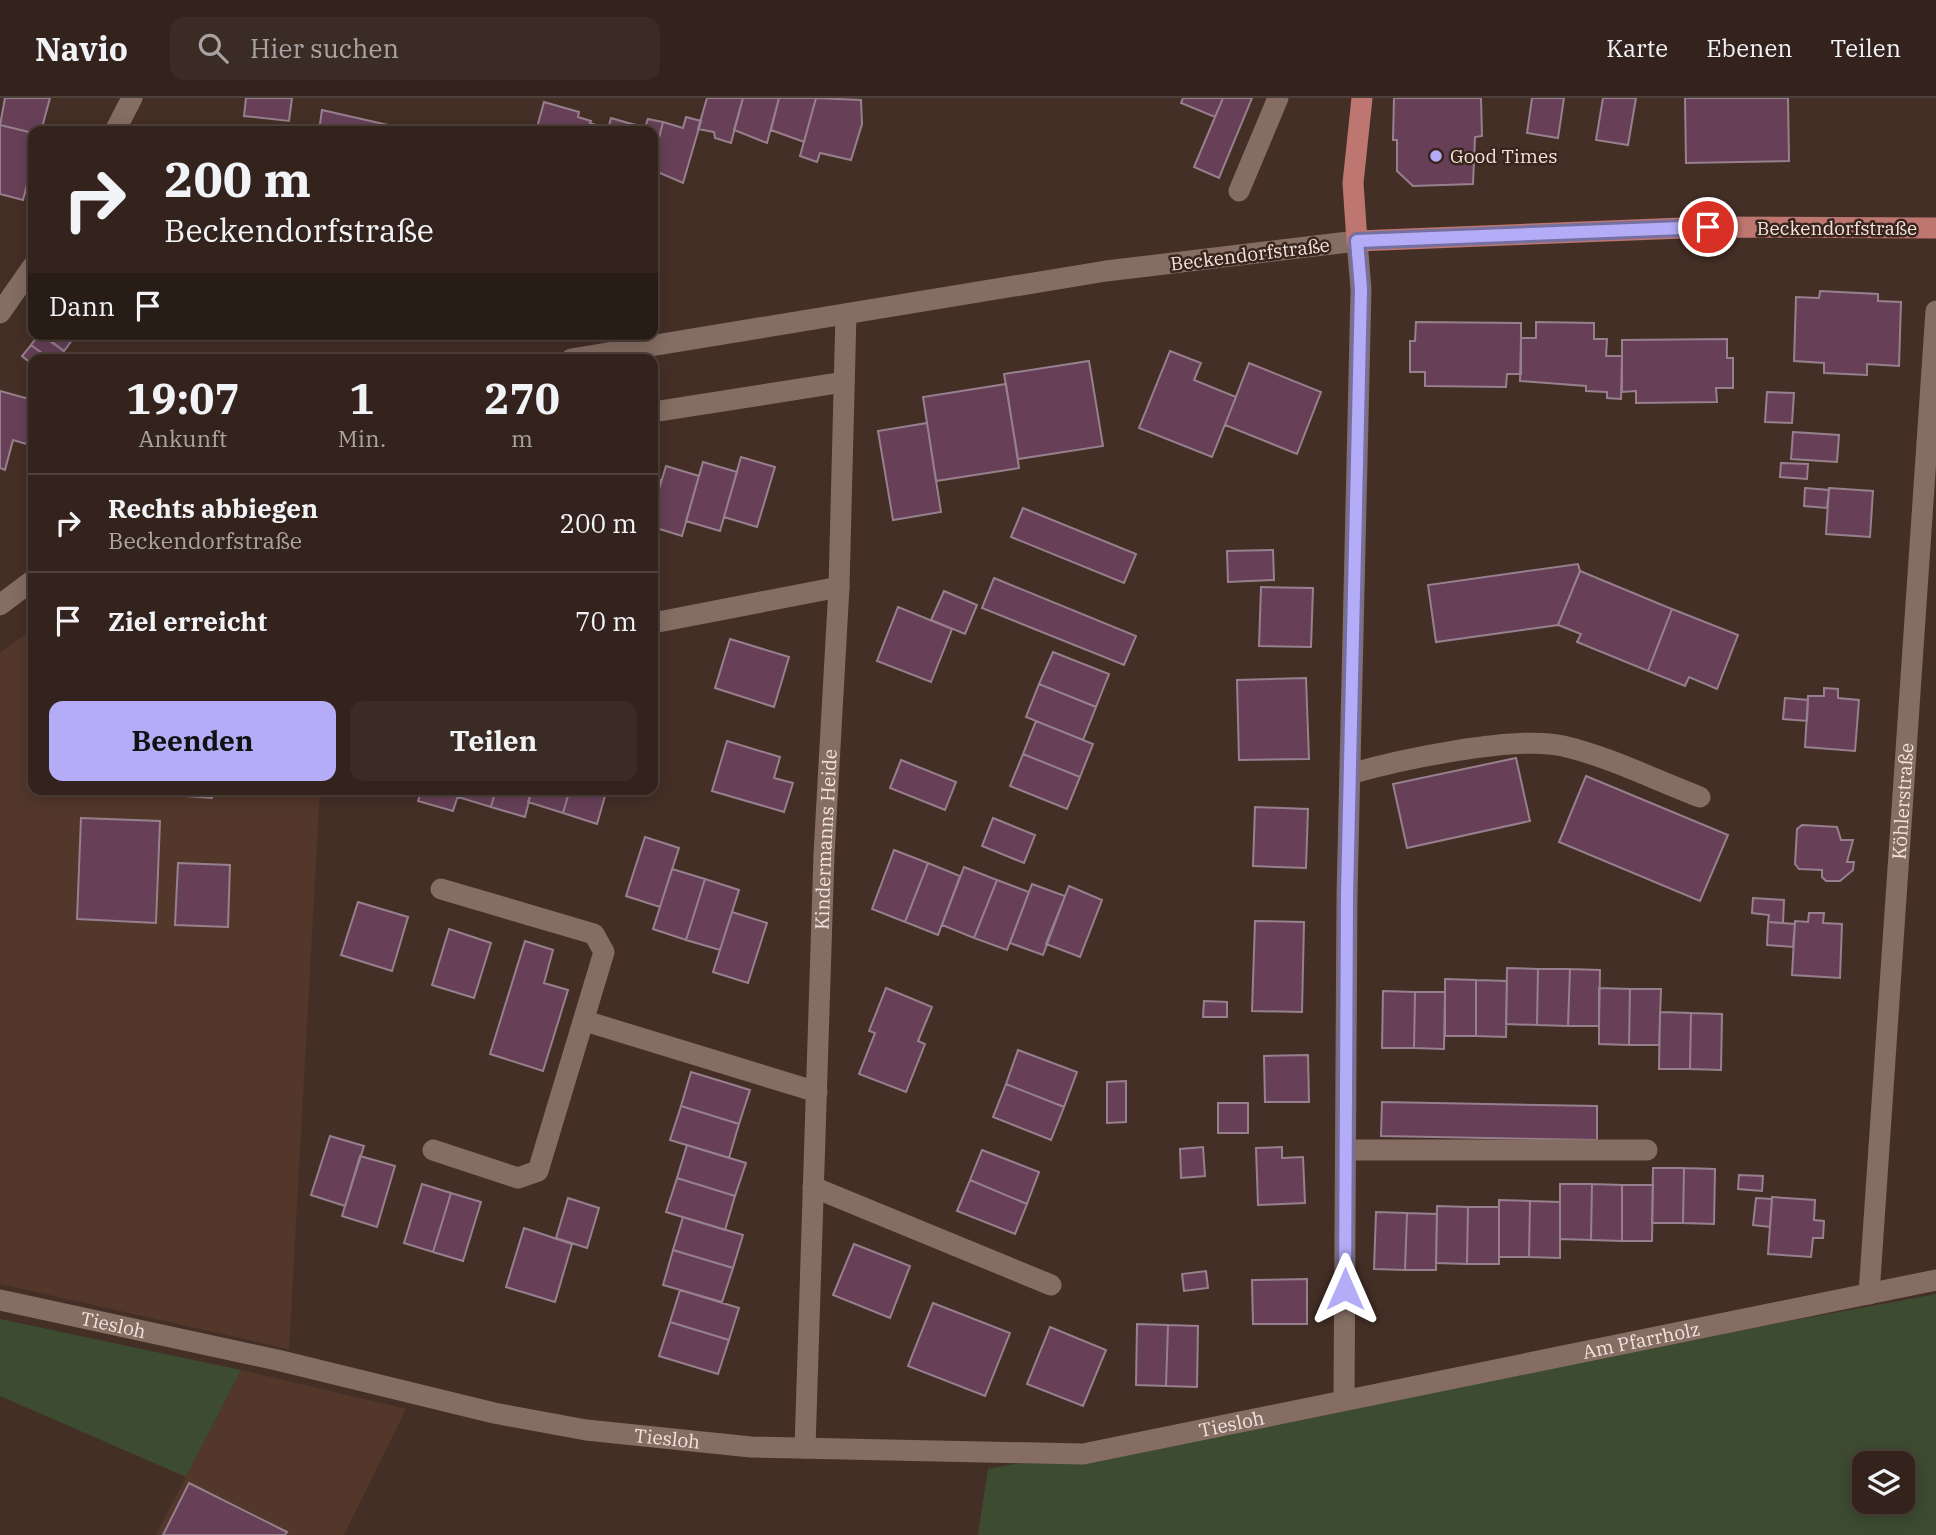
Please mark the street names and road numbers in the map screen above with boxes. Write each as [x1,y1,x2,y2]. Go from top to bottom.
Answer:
street label: Beckendorfstraße [1757,216,1917,240]
street label: Beckendorfstraße [1169,232,1331,276]
street label: Köhlerstraße [1887,742,1919,860]
street label: Kindermanns Heide [810,748,842,930]
street label: Tiesloh [79,1306,148,1343]
street label: Am Pfarrholz [1580,1316,1702,1364]
street label: Tiesloh [1197,1405,1267,1442]
street label: Tiesloh [633,1423,701,1454]

